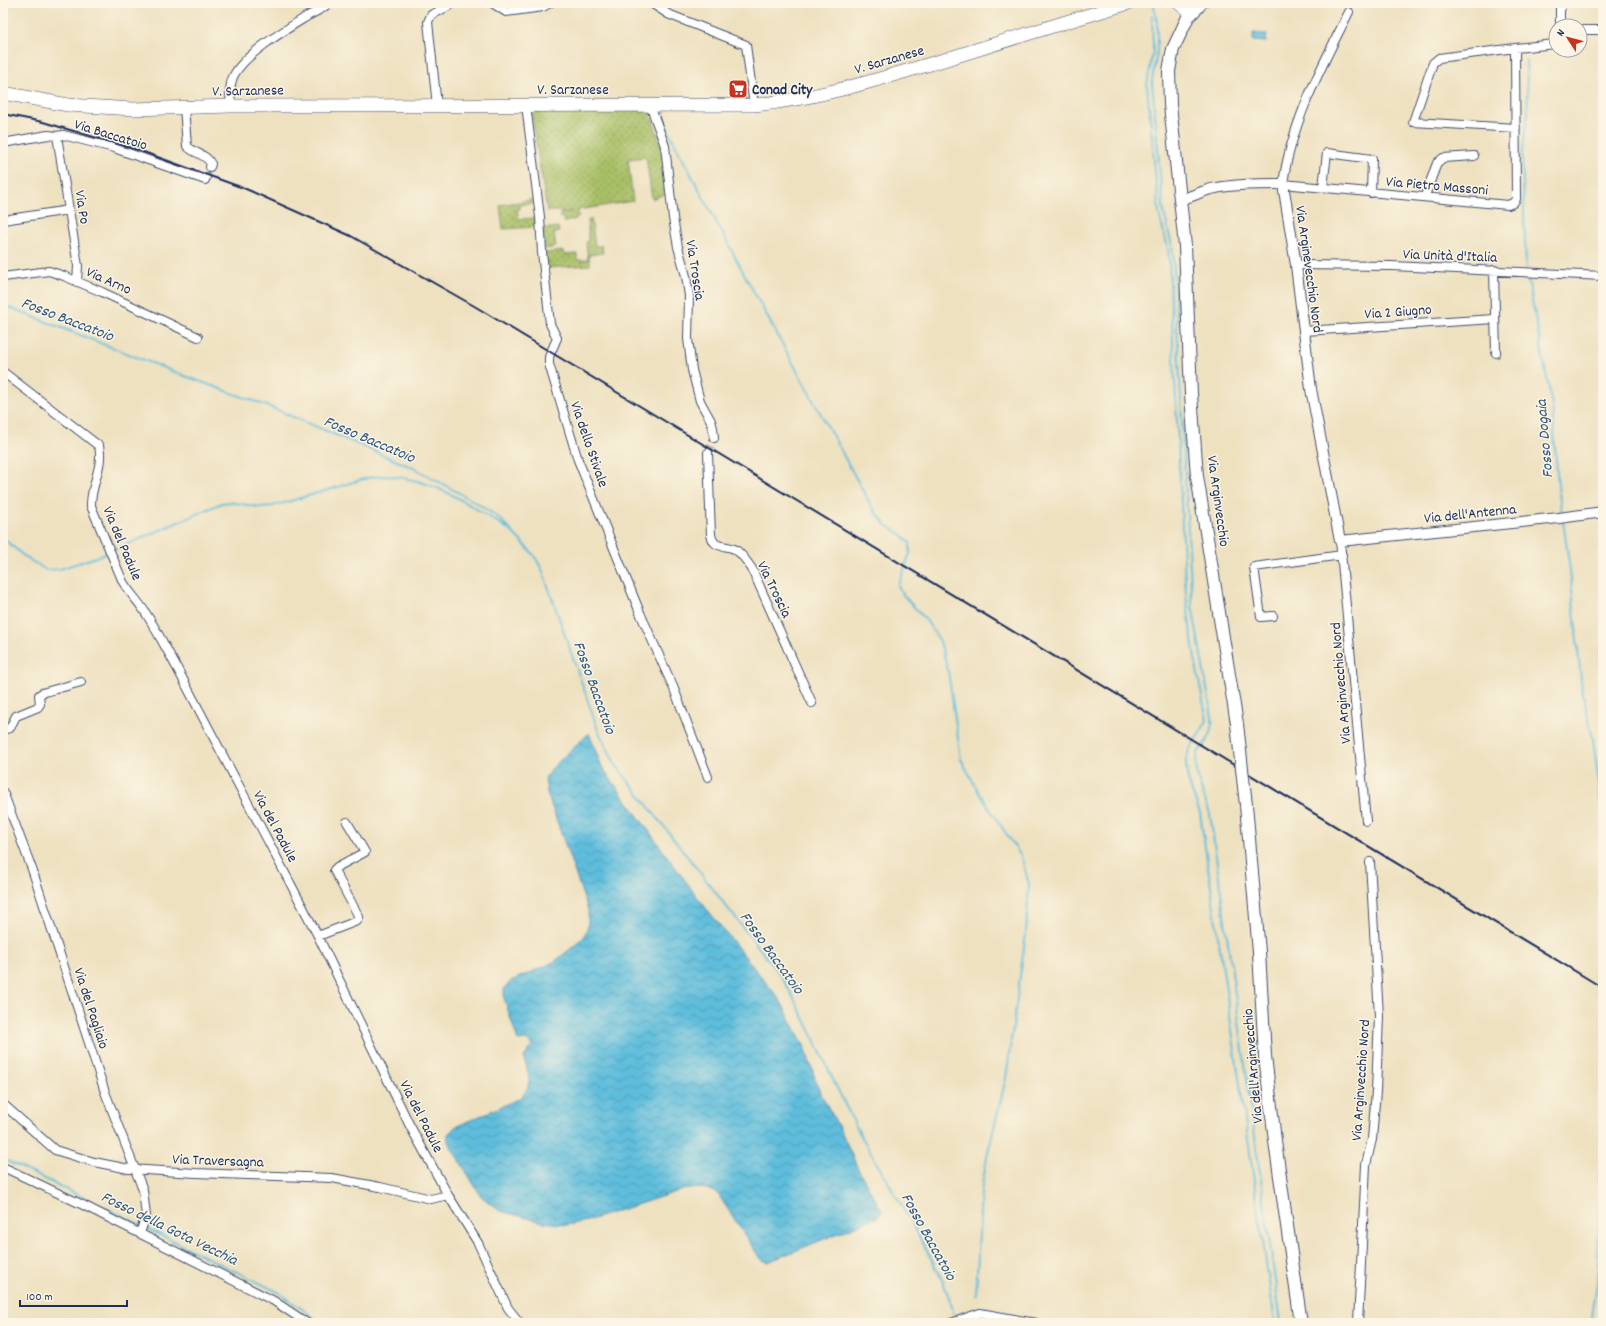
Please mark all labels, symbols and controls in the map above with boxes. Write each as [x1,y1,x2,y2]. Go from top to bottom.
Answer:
north arrow [1548,18,1588,58]
text: N [1553,26,1570,40]
street label: V. Sarzanese [852,40,927,81]
supermarket icon: Conad City [727,78,749,100]
street label: V. Sarzanese [212,80,284,104]
street label: V. Sarzanese [537,80,609,102]
place label: Conad City [752,80,813,102]
street label: Via Baccatoio [71,114,150,158]
street label: Via Pietro Massoni [1385,172,1489,202]
street label: Via Po [68,189,95,226]
street label: Via Arginevecchio Nord [1288,204,1328,334]
street label: Via Troscia [678,239,710,303]
street label: Via Unità d'Italia [1402,244,1498,270]
street label: Via Arno [82,262,135,302]
water label: Fosso Baccatoio [18,292,117,349]
street label: Via 2 Giugno [1364,300,1433,326]
water label: Fosso Dogaia [1530,397,1560,479]
street label: Via dello Stivale [563,399,613,491]
water label: Fosso Baccatoio [320,411,419,470]
street label: Via Arginvecchio [1200,454,1234,549]
street label: Via dell'Antenna [1423,499,1518,531]
street label: Via del Padule [96,503,147,585]
street label: Via Troscia [750,558,797,623]
street label: Via Arginvecchio Nord [1326,621,1358,744]
water label: Fosso Baccatoio [566,638,621,738]
street label: Via del Padule [246,787,303,867]
water label: Fosso Baccatoio [733,907,809,1000]
street label: Via del Pagliaio [67,965,114,1052]
street label: Via dell'Arginvecchio [1238,1007,1270,1124]
street label: Via Arginvecchio Nord [1347,1019,1377,1142]
street label: Via del Padule [393,1077,448,1157]
street label: Via Traversagna [172,1149,265,1175]
water label: Fosso della Gota Vecchia [97,1186,242,1273]
water label: Fosso Baccatoio [894,1189,962,1286]
scale bar [20,1282,127,1308]
text: 100 m [26,1289,53,1306]

